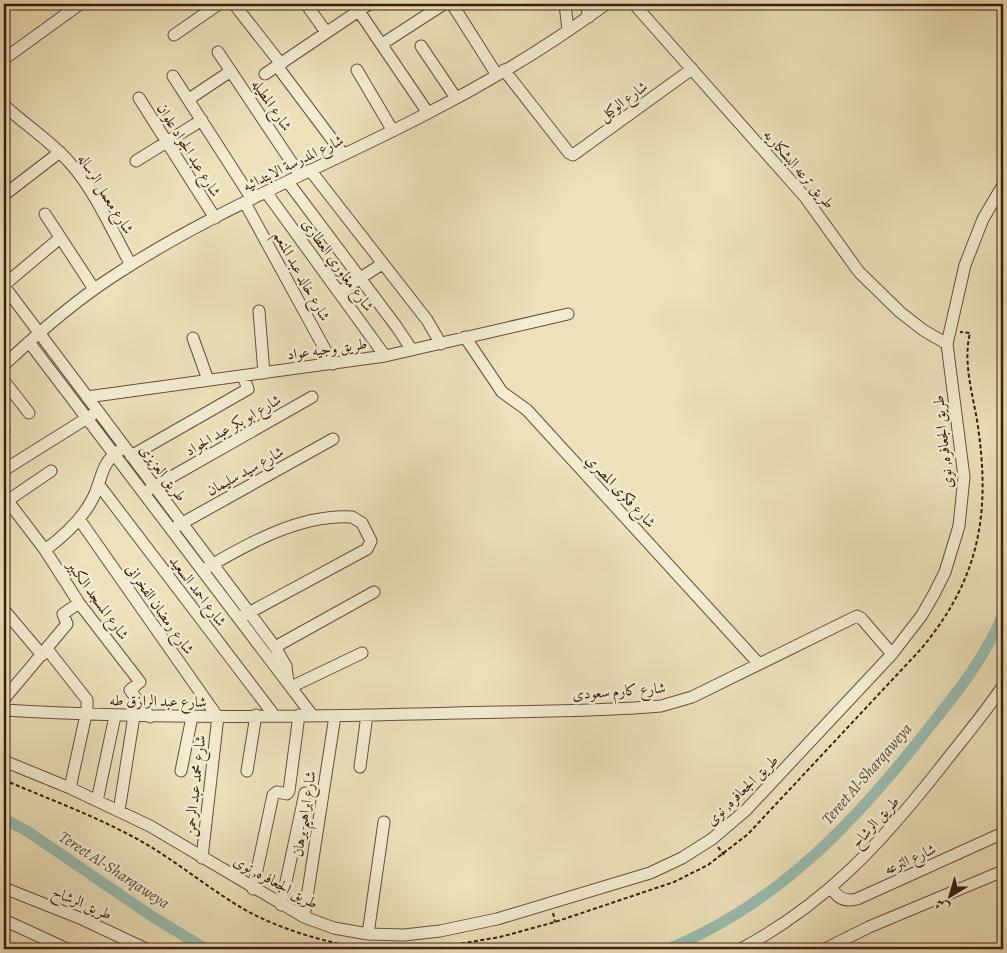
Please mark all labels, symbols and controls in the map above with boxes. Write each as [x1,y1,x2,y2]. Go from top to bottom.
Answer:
street label: شارع المطيله [245,75,297,136]
street label: شارع الوكيل [594,76,653,128]
street label: شارع عبد الجواد علوان [150,99,226,202]
street label: طريق ترعه البشكاريه [759,125,839,213]
street label: شارع المدرسة الابتدائيه [239,130,348,199]
street label: شارع معمل الرساله [71,150,139,239]
street label: شارع مغاوري العطارى [295,214,379,317]
street label: شارع خالد عبد المنعم [265,227,335,327]
street label: طريق وجيه عواد [286,333,368,365]
street label: شارع ابو بكر عبد الجواد [181,389,286,463]
street label: طريق الجعافره, نوى [928,394,958,490]
street label: طريق العزيزى [135,440,191,506]
street label: شارع سيد سليمان [203,442,289,503]
street label: شارع فكرى المصري [580,450,660,534]
street label: شارع احمد السعيد [162,551,231,632]
street label: شارع المسجد الكبير [59,555,134,645]
street label: شارع رمضان الفخرانى [119,560,199,660]
street label: شارع كارم سعودى [572,678,667,707]
street label: شارع عبد الرازق طه [109,690,207,715]
water label: Tereet Al-Sharqaweya [817,718,918,829]
street label: شارع محمد عبد الرحمن [180,734,213,838]
street label: طريق الجعافره, نوى [701,750,783,830]
street label: شارع ابراهيم برهان [287,770,326,859]
street label: طريق الرشاح [846,792,906,854]
water label: Tereet Al-Sharqaweya [54,826,174,914]
street label: شارع الترعه [881,839,940,882]
street label: طريق الجعافره, نوى [230,851,322,913]
north arrow [924,870,974,920]
street label: طريق الرشاح [48,881,115,927]
text: ش [931,894,954,918]

